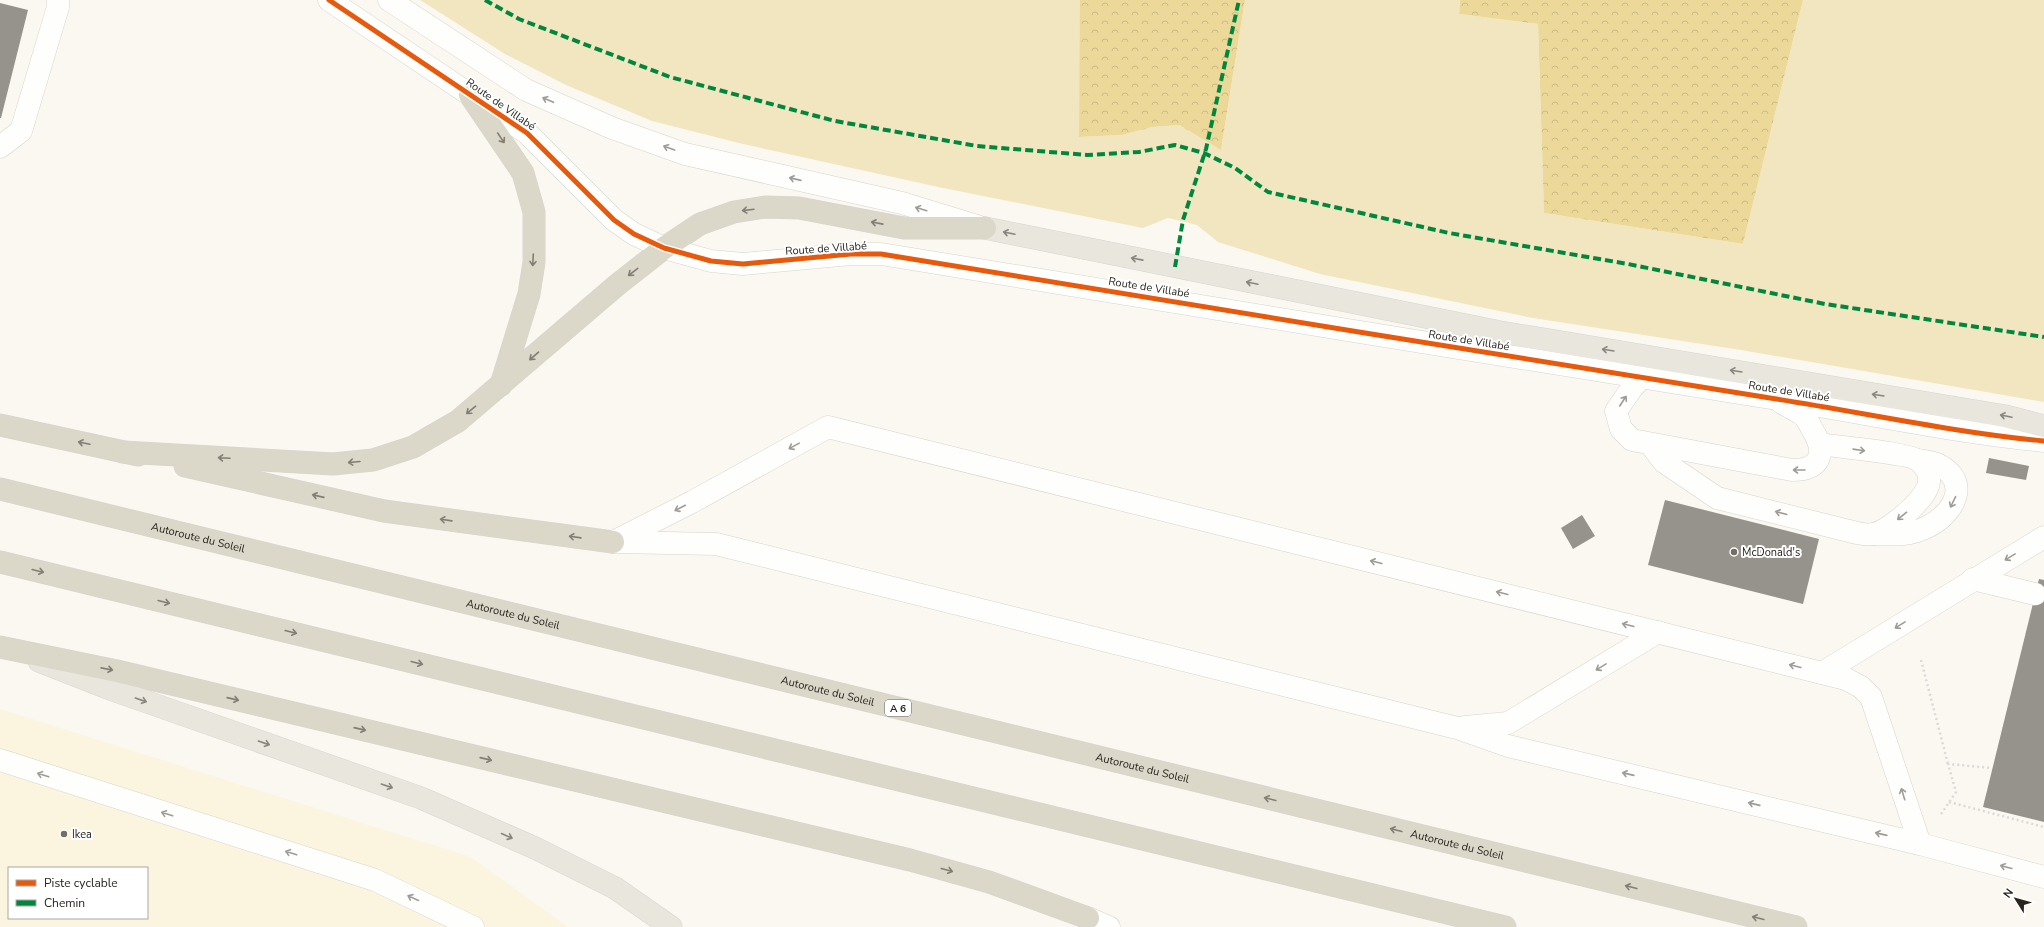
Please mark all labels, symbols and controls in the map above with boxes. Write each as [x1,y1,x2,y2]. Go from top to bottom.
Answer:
street label: Route de Villabé [463,75,539,134]
one-way arrow [542,96,554,103]
one-way arrow [497,132,505,143]
one-way arrow [663,144,675,152]
one-way arrow [789,174,802,182]
one-way arrow [916,204,928,212]
one-way arrow [742,206,755,213]
one-way arrow [871,219,884,227]
one-way arrow [1003,229,1016,237]
street label: Route de Villabé [785,238,868,259]
one-way arrow [530,253,537,266]
one-way arrow [1131,255,1144,263]
one-way arrow [628,268,639,277]
street label: Route de Villabé [1107,274,1191,301]
one-way arrow [1246,278,1259,286]
street label: Route de Villabé [1427,327,1511,354]
one-way arrow [1602,346,1615,354]
one-way arrow [529,352,539,361]
one-way arrow [1730,367,1743,375]
street label: Route de Villabé [1747,378,1831,405]
one-way arrow [1872,391,1885,399]
one-way arrow [1619,396,1627,407]
one-way arrow [465,406,476,415]
one-way arrow [2000,412,2013,420]
one-way arrow [78,439,91,447]
one-way arrow [788,442,800,450]
one-way arrow [1852,446,1865,454]
one-way arrow [218,454,231,461]
one-way arrow [348,458,361,466]
one-way arrow [1793,466,1806,474]
one-way arrow [312,492,325,500]
one-way arrow [1949,496,1957,508]
one-way arrow [674,505,686,512]
one-way arrow [1774,509,1787,516]
one-way arrow [1897,511,1908,520]
one-way arrow [440,516,453,523]
street label: Autoroute du Soleil [150,519,247,557]
one-way arrow [569,533,582,541]
place label: McDonald's [1742,545,1800,560]
marker: McDonald's [1729,547,1739,557]
one-way arrow [2004,553,2016,561]
one-way arrow [1369,558,1382,566]
one-way arrow [31,568,44,575]
one-way arrow [1496,589,1509,597]
street label: Autoroute du Soleil [464,596,562,633]
one-way arrow [157,598,170,606]
one-way arrow [1622,620,1635,628]
one-way arrow [1895,621,1906,629]
one-way arrow [284,629,297,637]
one-way arrow [410,659,423,667]
one-way arrow [1789,661,1802,669]
one-way arrow [1595,663,1607,671]
one-way arrow [100,665,113,673]
street label: Autoroute du Soleil [779,673,877,710]
one-way arrow [226,695,239,703]
one-way arrow [135,697,148,704]
road number: A 6 [885,700,911,716]
one-way arrow [353,726,366,733]
one-way arrow [257,740,270,747]
street label: Autoroute du Soleil [1094,749,1192,787]
one-way arrow [479,756,492,763]
one-way arrow [1621,770,1634,777]
one-way arrow [37,771,50,778]
one-way arrow [380,783,392,791]
one-way arrow [1899,787,1906,800]
one-way arrow [1264,794,1277,802]
one-way arrow [1748,800,1761,808]
one-way arrow [161,810,174,817]
one-way arrow [1390,825,1403,833]
street label: Autoroute du Soleil [1409,826,1506,864]
place label: Ikea [72,827,92,842]
marker: Ikea [59,829,69,839]
one-way arrow [1874,830,1887,838]
one-way arrow [500,833,512,840]
one-way arrow [285,849,297,857]
one-way arrow [2000,863,2013,870]
legend [8,867,148,919]
one-way arrow [940,867,953,875]
text: Piste cyclable [44,875,118,891]
north arrow [1996,879,2036,919]
one-way arrow [1625,883,1638,890]
text: N [2000,885,2017,901]
one-way arrow [407,894,419,901]
text: Chemin [44,895,85,911]
one-way arrow [1751,913,1764,921]

